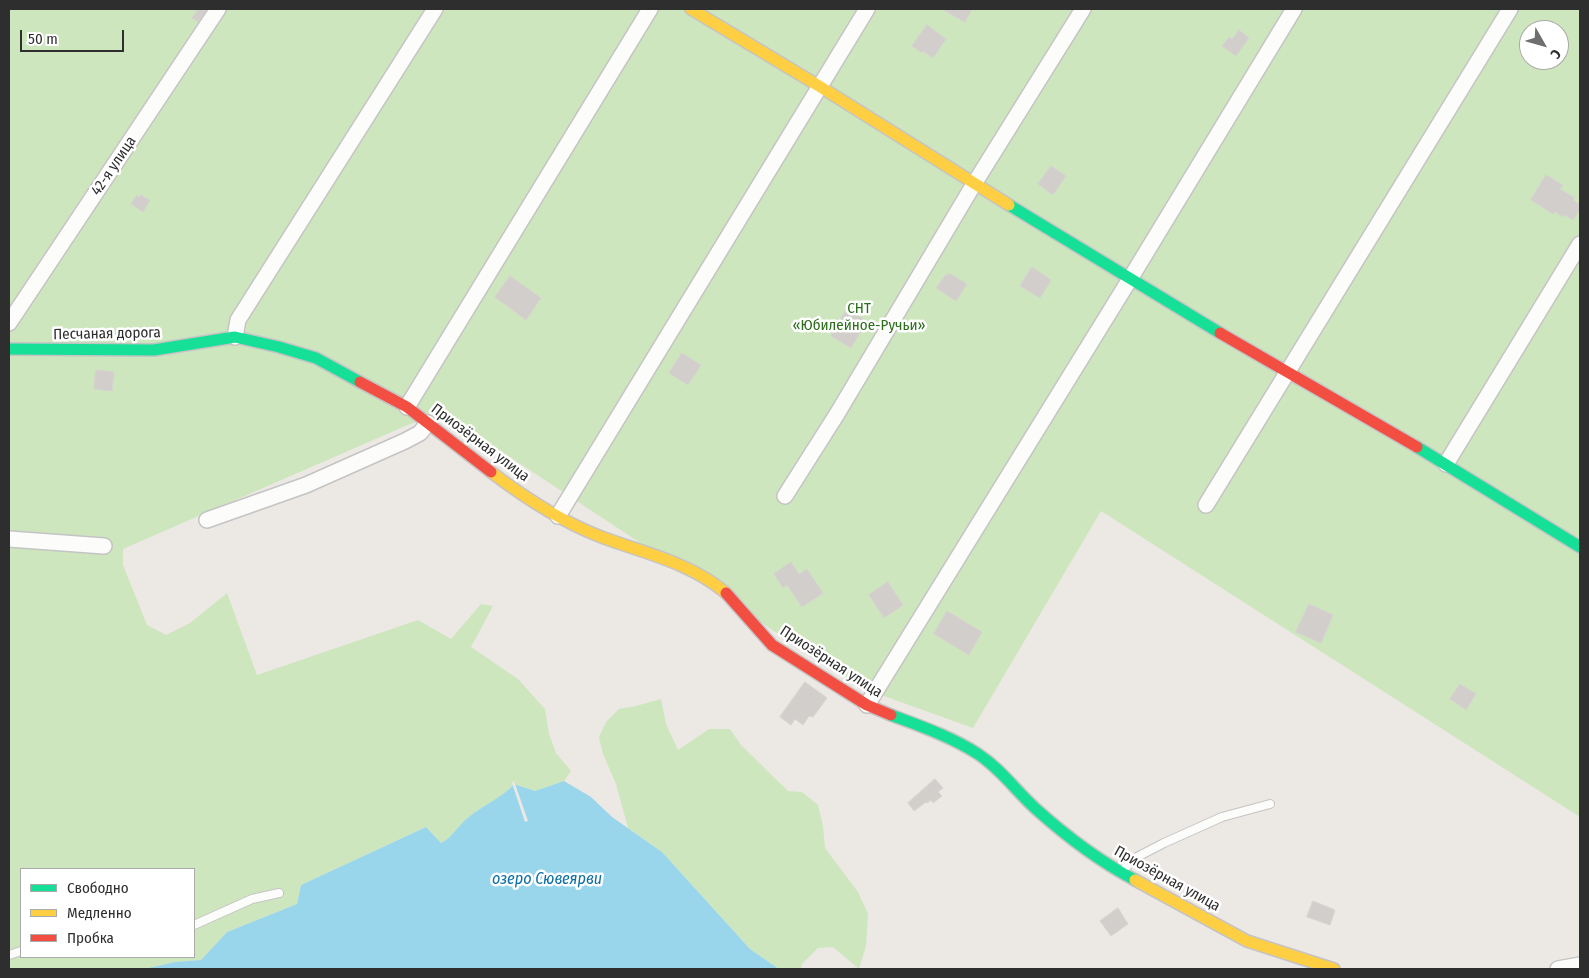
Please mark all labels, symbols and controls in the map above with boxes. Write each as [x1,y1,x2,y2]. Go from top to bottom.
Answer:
scale bar [22,20,126,52]
north arrow [1519,20,1569,70]
text: 50 m [28,30,58,48]
text: С [1546,46,1564,62]
street label: 42-я улица [88,133,140,199]
park label: СНТ «Юбилейное-Ручьи» [792,300,926,335]
street label: Песчаная дорога [53,324,161,344]
street label: Приозёрная улица [427,400,533,486]
street label: Приозёрная улица [776,622,886,702]
street label: Приозёрная улица [1111,842,1223,916]
legend [20,868,195,958]
water label: озеро Сювеярви [492,870,602,890]
text: Свободно [67,879,129,897]
text: Медленно [67,904,132,922]
text: Пробка [67,929,114,947]

